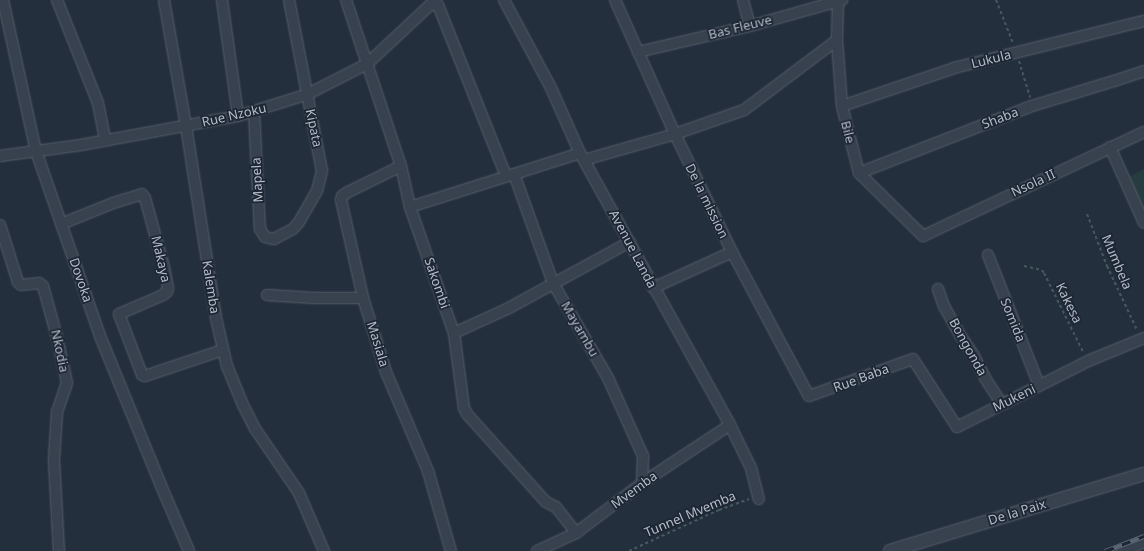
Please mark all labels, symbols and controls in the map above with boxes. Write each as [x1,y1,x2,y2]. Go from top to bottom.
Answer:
street label: Bas Fleuve [707,12,773,42]
street label: Lukula [969,47,1013,71]
street label: Rue Nzoku [200,100,268,130]
street label: Shaba [980,104,1020,132]
street label: Kipata [302,107,326,149]
street label: Bile [838,119,858,145]
street label: Mapela [248,157,266,203]
street label: De la mission [682,161,732,241]
street label: Nsola II [1008,166,1058,200]
street label: Avenue Landa [606,207,660,291]
street label: Mumbela [1098,232,1136,292]
street label: Makaya [148,234,174,284]
street label: Dovoka [66,256,96,304]
street label: Sakombi [421,256,453,310]
street label: Kalemba [199,259,223,315]
street label: Kakesa [1053,280,1085,326]
street label: Somida [997,296,1029,344]
street label: Mayambu [558,299,602,359]
street label: Bongonda [946,315,990,379]
street label: Masiala [364,319,392,369]
street label: Nkodia [48,328,72,374]
street label: Rue Baba [831,361,891,395]
street label: Mukeni [990,381,1038,415]
street label: Mvemba [608,468,660,512]
street label: Tunnel Mvemba [642,488,738,540]
street label: De la Paix [986,496,1048,528]

